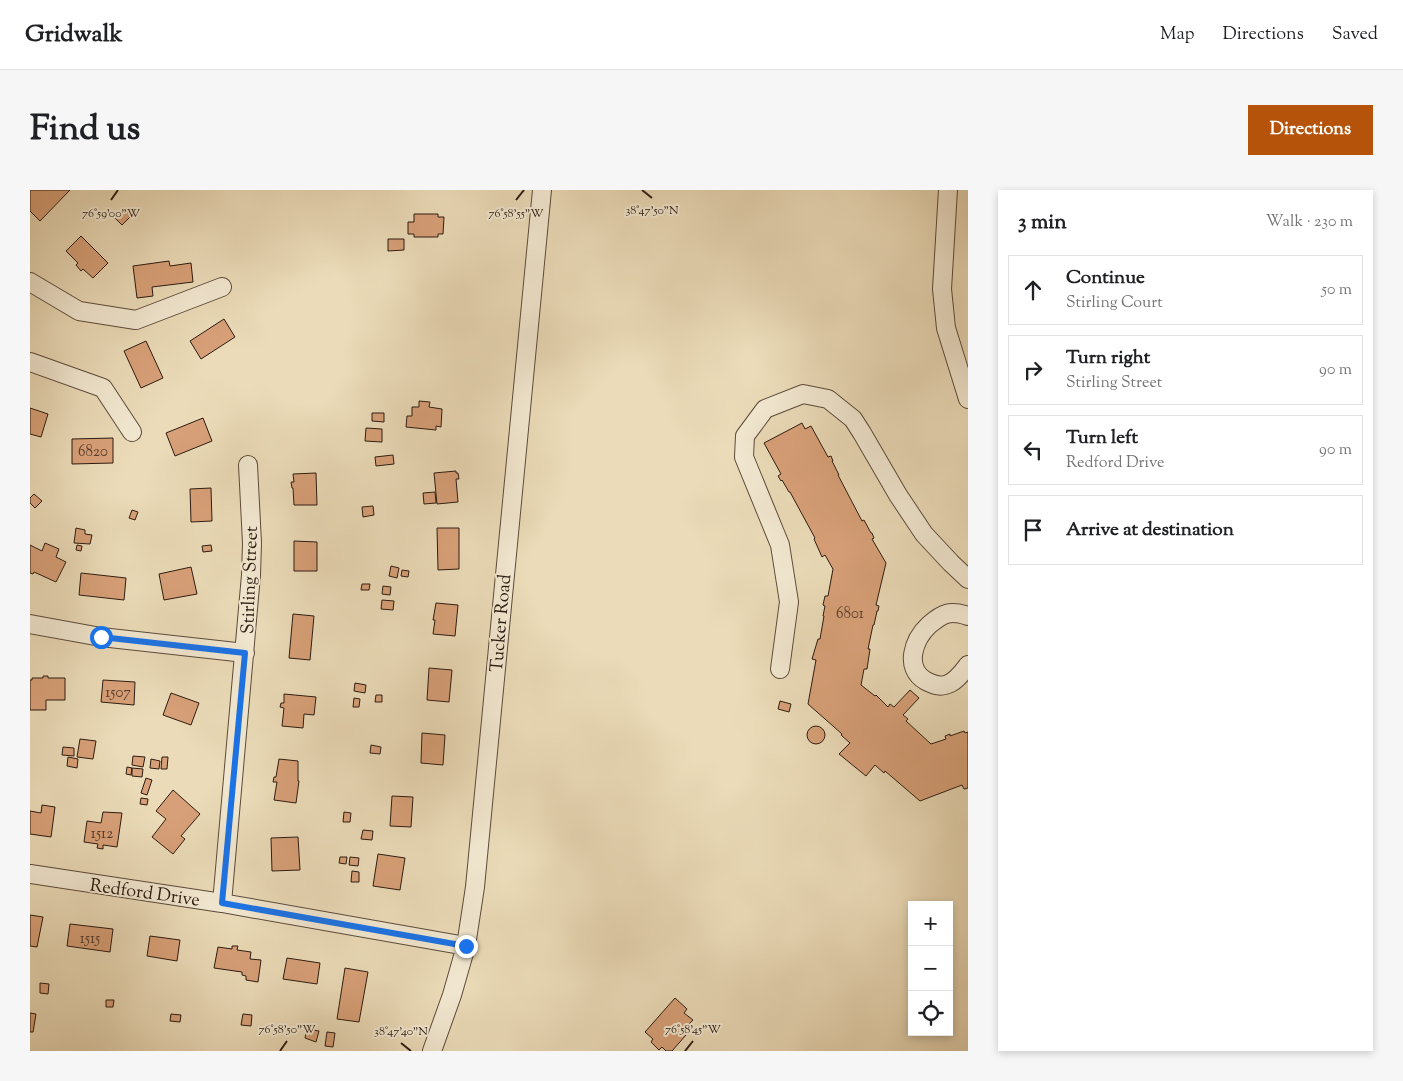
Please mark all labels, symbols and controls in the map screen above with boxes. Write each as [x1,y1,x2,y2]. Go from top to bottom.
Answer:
text: Gridwalk [25,18,123,52]
text: Map [1160,22,1195,48]
text: Directions [1223,22,1304,48]
text: Saved [1332,22,1378,48]
text: Find us [30,105,140,156]
button: Directions [1248,105,1373,155]
text: 38°47'50"N [625,202,679,220]
text: 76°59'00"W [82,205,141,223]
text: 76°58'55"W [488,205,544,223]
text: 3 min [1018,208,1067,238]
text: Walk · 230 m [1266,211,1353,234]
text: Continue [1066,265,1145,292]
icon: ahead [1019,276,1047,304]
text: 50 m [1321,279,1352,302]
text: Stirling Court [1066,292,1163,315]
text: Turn right [1066,345,1150,372]
icon: right [1019,356,1047,384]
text: 90 m [1319,359,1352,382]
text: Stirling Street [1066,372,1162,395]
text: Turn left [1066,425,1138,452]
icon: left [1019,436,1047,464]
text: 90 m [1319,439,1352,462]
house number: 6820 [78,442,108,463]
text: Redford Drive [1066,452,1164,475]
icon: arrive [1019,516,1047,544]
text: Arrive at destination [1066,517,1234,544]
street label: Stirling Street [236,526,266,635]
street label: Tucker Road [485,573,519,673]
house number: 6801 [836,604,864,625]
route start [90,626,113,649]
house number: 1507 [105,683,131,704]
house number: 1512 [91,824,113,845]
street label: Redford Drive [88,873,201,915]
map controls [908,901,953,1036]
button: + [908,901,953,946]
house number: 1515 [80,929,100,950]
route end [455,935,478,958]
button: − [908,946,953,991]
button: locate [908,991,953,1036]
text: 76°58'50"W [259,1021,316,1039]
text: 76°58'45"W [665,1021,722,1039]
text: 38°47'40"N [374,1023,428,1041]

